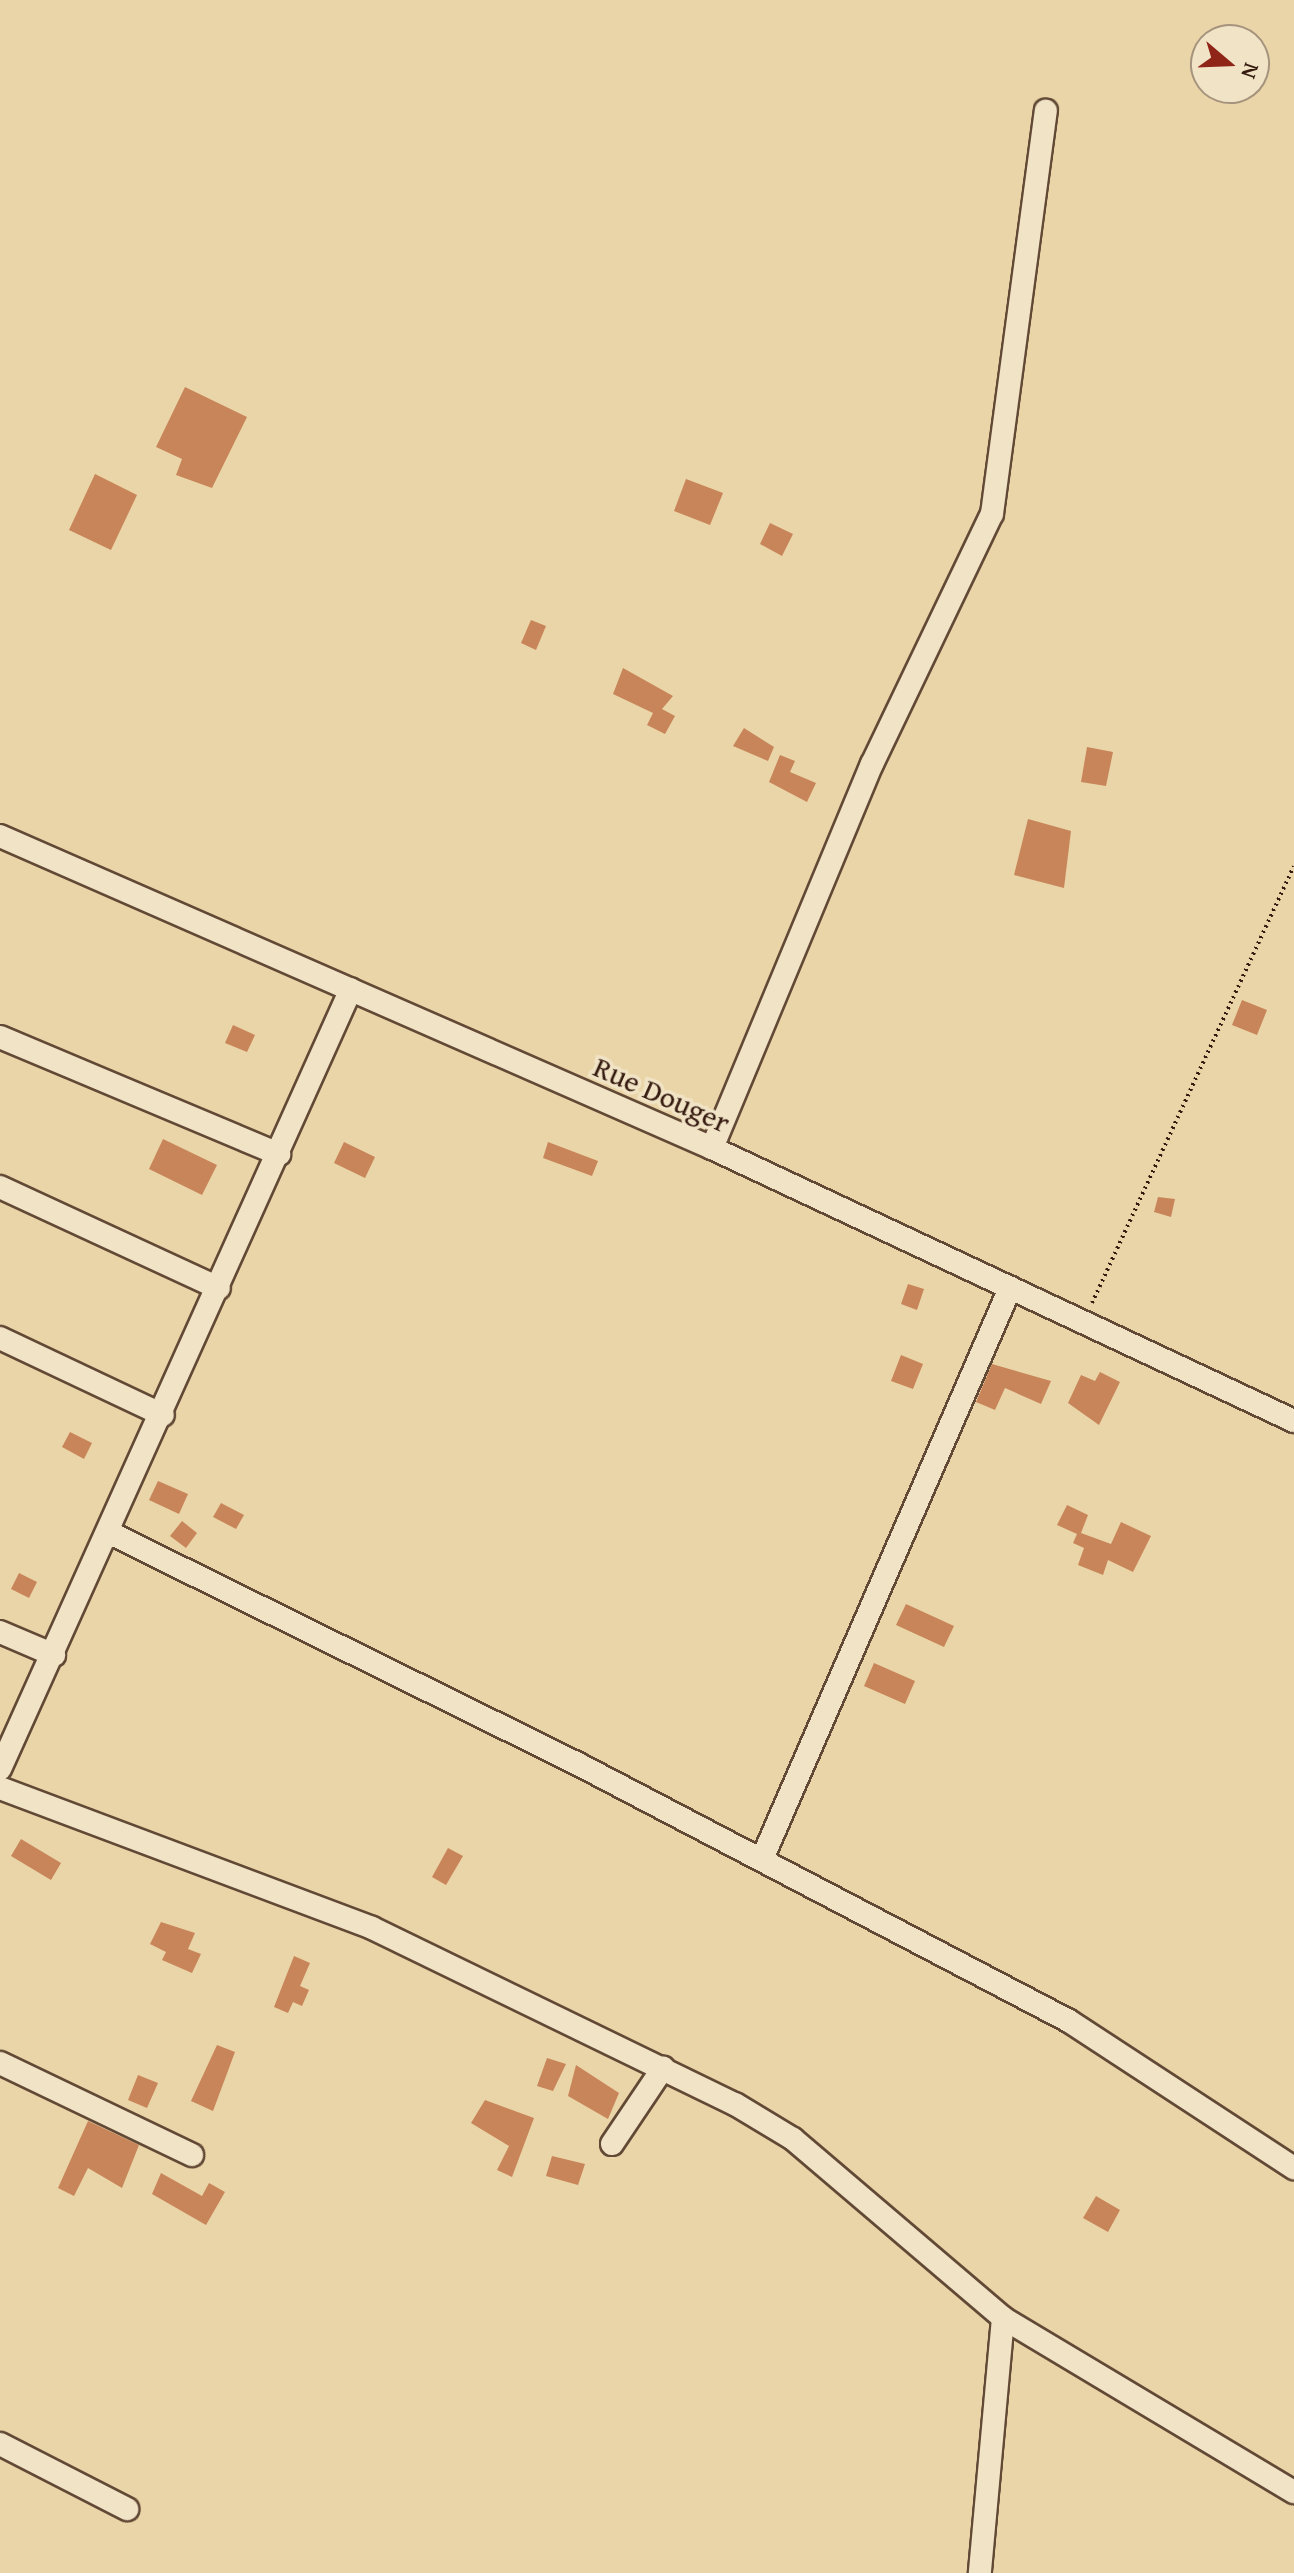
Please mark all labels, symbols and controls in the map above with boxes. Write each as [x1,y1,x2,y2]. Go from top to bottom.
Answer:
north arrow [1190,24,1270,104]
text: N [1233,59,1268,83]
street label: Rue Douger [588,1048,736,1140]

